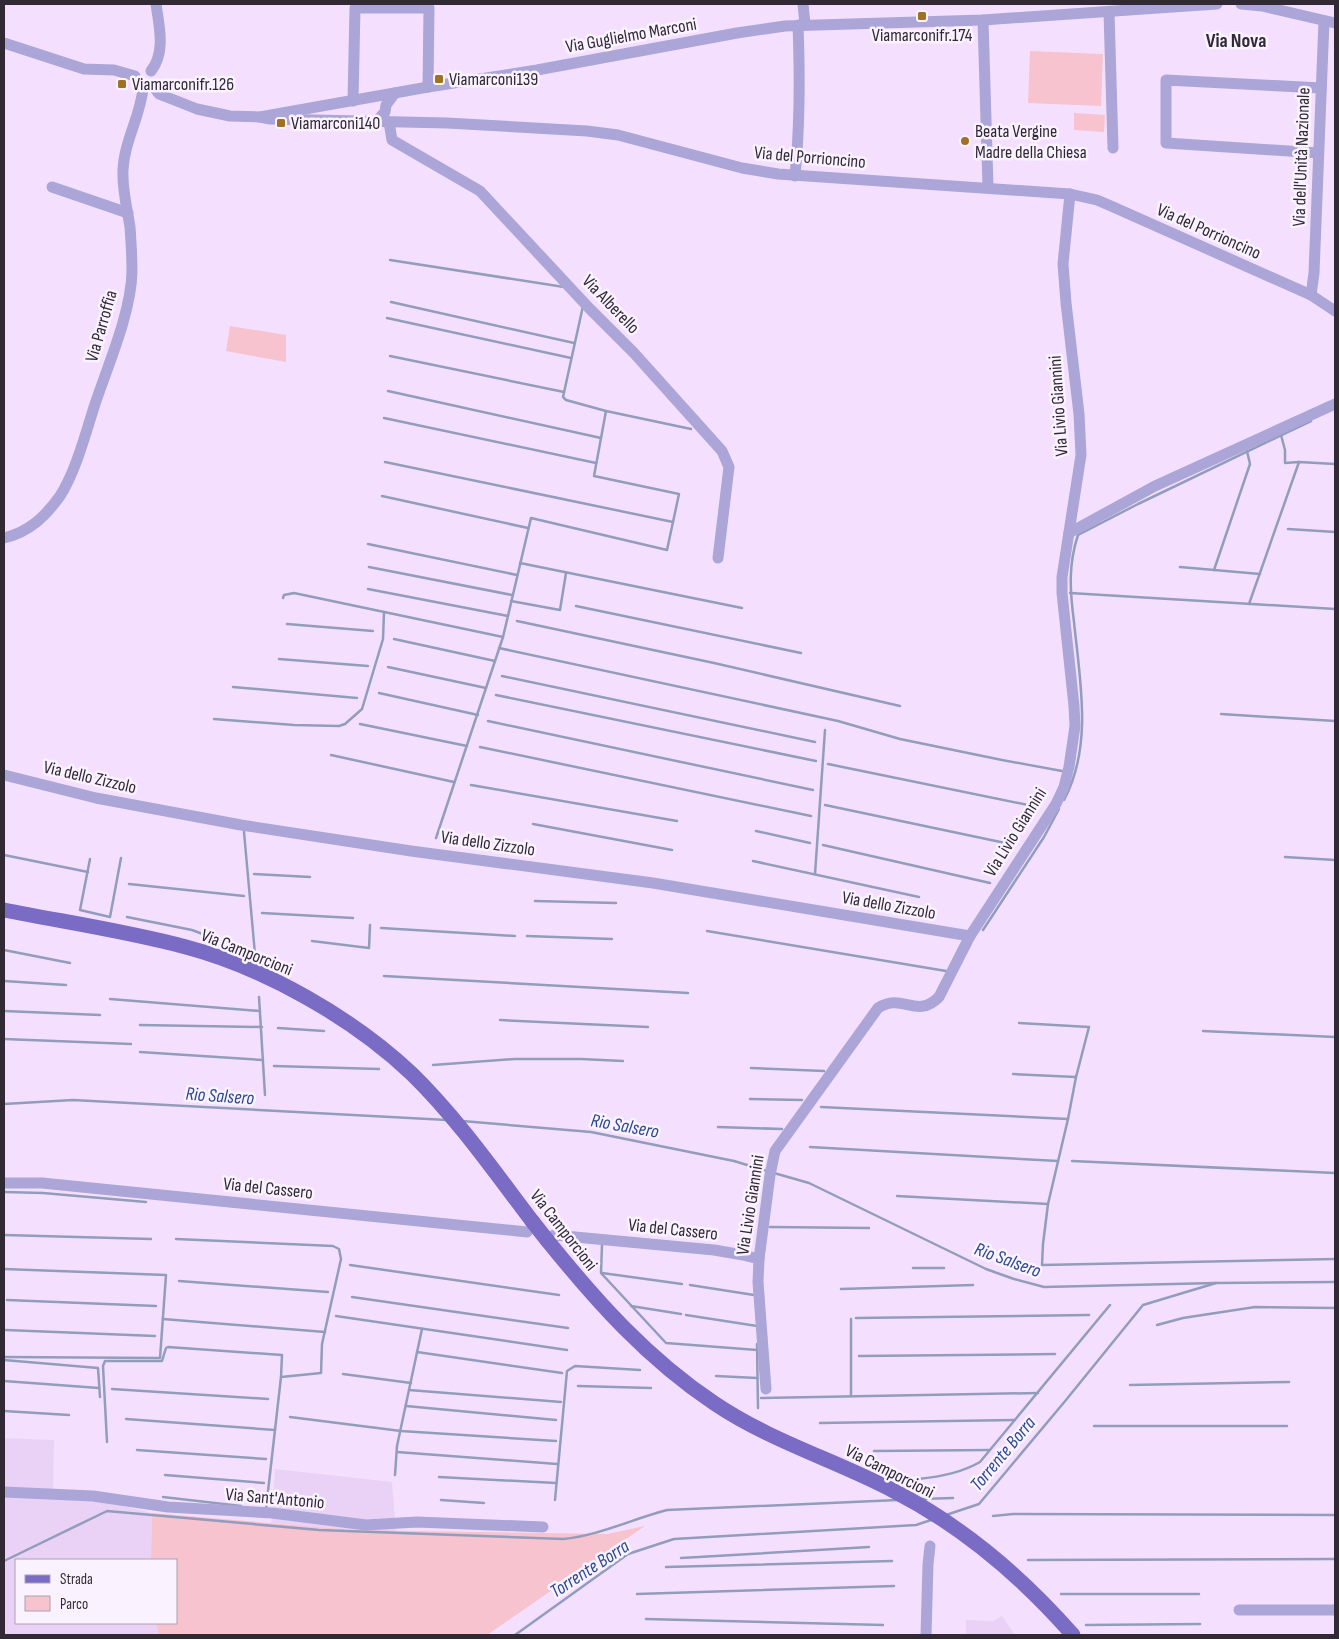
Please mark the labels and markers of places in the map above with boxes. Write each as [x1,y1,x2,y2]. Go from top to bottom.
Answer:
marker: Viamarconifr.174 [916,10,928,22]
place label: Viamarconifr.174 [872,25,973,46]
place label: Viamarconi139 [449,69,538,90]
marker: Viamarconi139 [433,73,445,85]
place label: Viamarconifr.126 [132,74,234,95]
marker: Viamarconifr.126 [116,78,128,90]
place label: Viamarconi140 [291,113,380,134]
marker: Viamarconi140 [275,117,287,129]
place label: Beata Vergine Madre della Chiesa [975,121,1087,163]
marker: Beata Vergine Madre della Chiesa [959,135,971,147]

